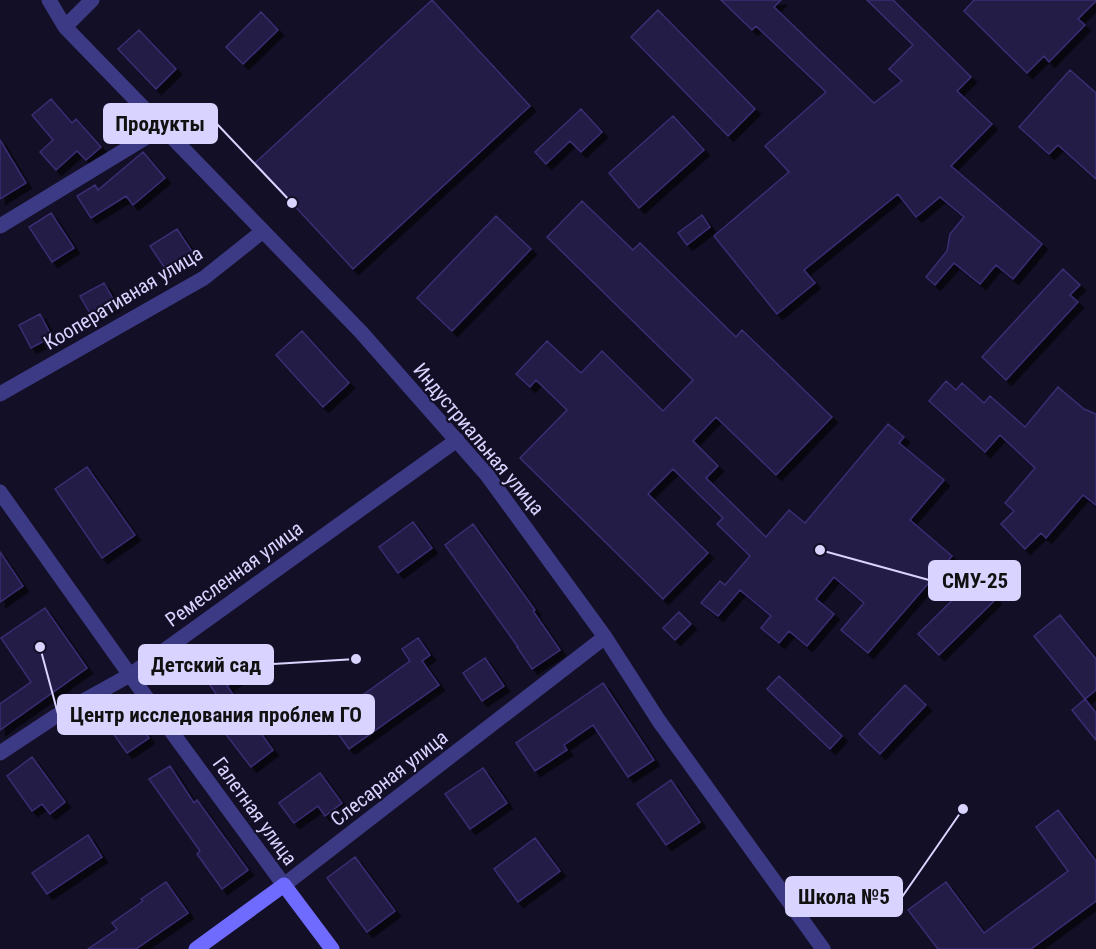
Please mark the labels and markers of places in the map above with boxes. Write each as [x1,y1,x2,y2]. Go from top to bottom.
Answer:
callout: Продукты [104,104,217,143]
callout: СМУ-25 [929,561,1020,600]
callout: Детский сад [139,645,273,684]
callout: Центр исследования проблем ГО [58,695,374,734]
callout: Школа №5 [786,877,902,916]

